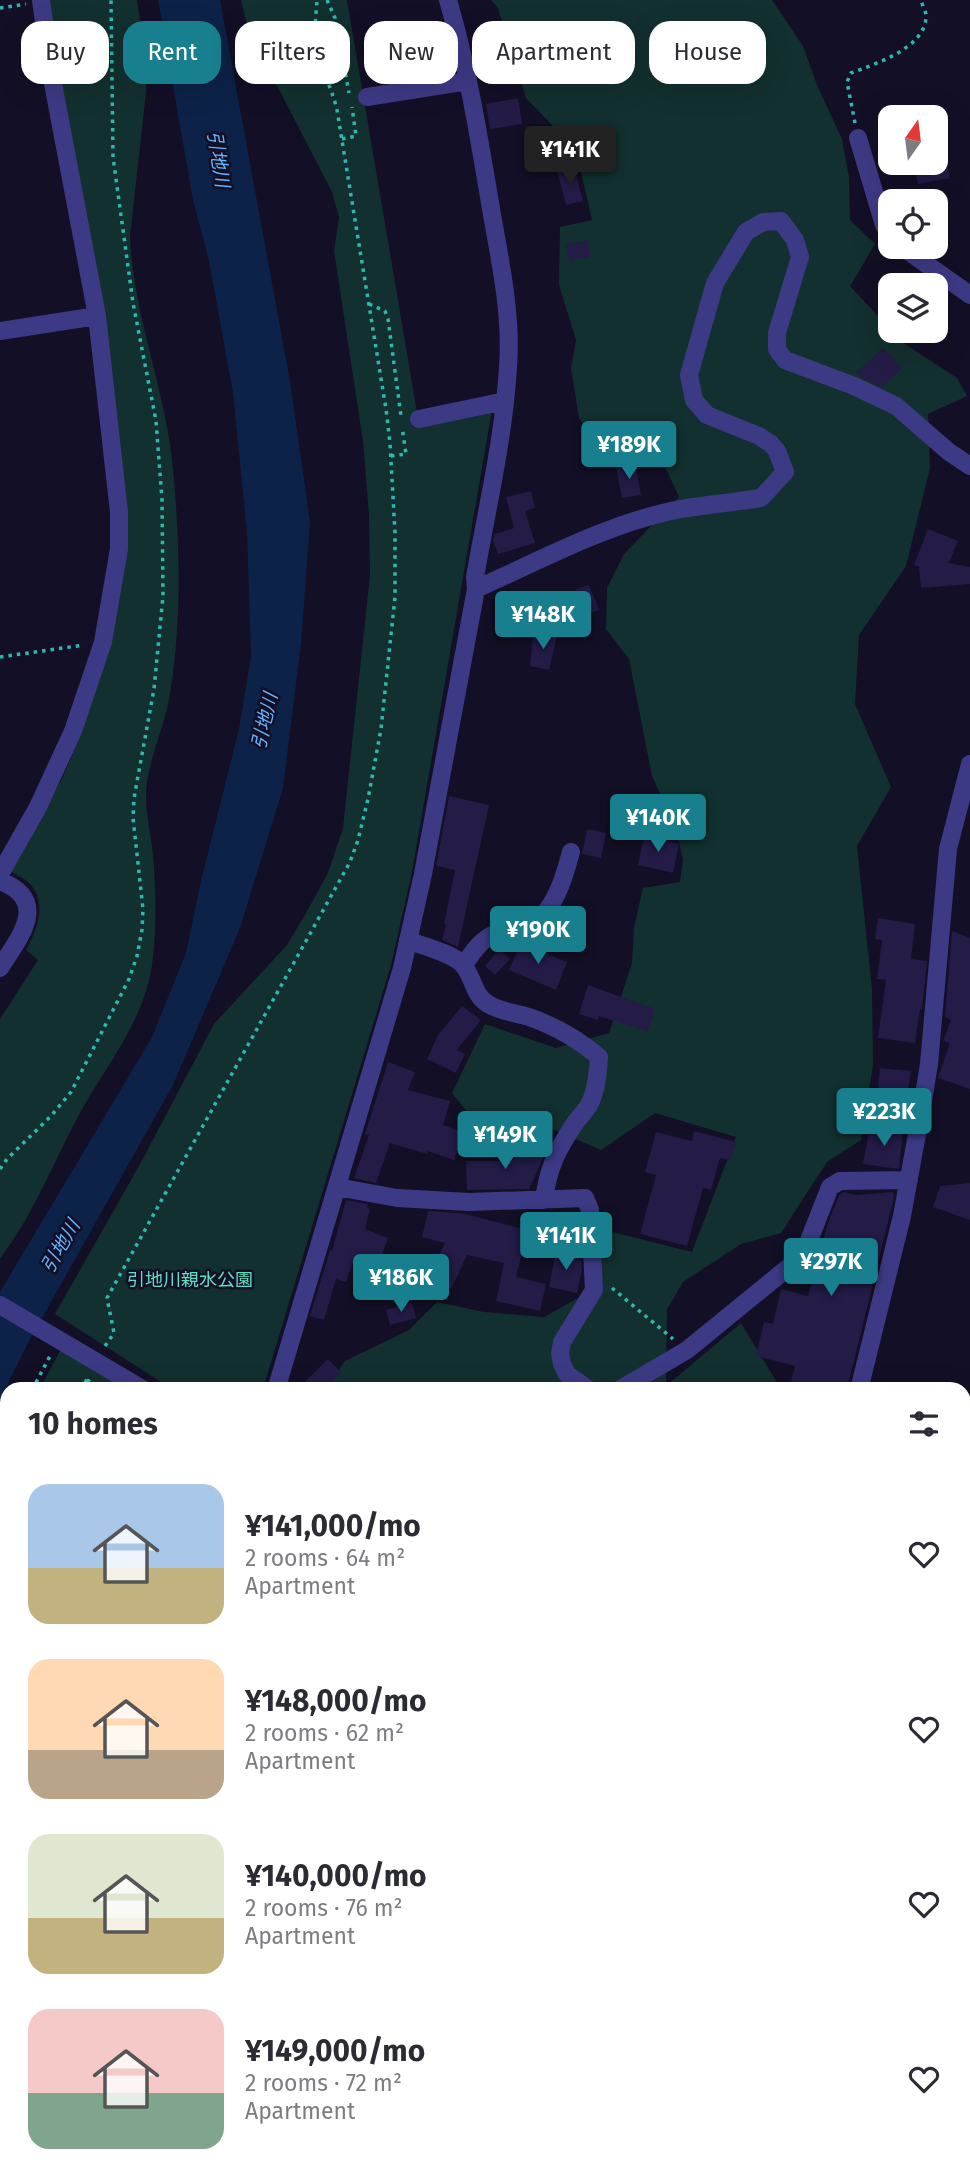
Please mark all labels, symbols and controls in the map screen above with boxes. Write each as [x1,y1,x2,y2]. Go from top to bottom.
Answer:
chip: Buy [21,21,109,84]
chip: Rent [123,21,221,84]
chip: Filters [235,21,350,84]
chip: New [364,21,458,84]
chip: Apartment [472,21,635,84]
chip: House [649,21,766,84]
north arrow [878,105,948,175]
map controls [878,105,948,343]
pin: ¥141K [521,127,619,186]
water label: 引地川 [203,129,235,191]
text: ¥141K [540,135,600,163]
button: locate [878,189,948,259]
button: layers [878,273,948,343]
pin: ¥189K [580,421,678,481]
text: ¥189K [597,430,661,458]
pin: ¥148K [494,592,592,651]
text: ¥148K [511,600,575,628]
water label: 引地川 [247,689,283,751]
pin: ¥140K [609,794,707,854]
text: ¥140K [626,803,690,831]
pin: ¥190K [489,906,587,966]
text: ¥190K [506,915,570,943]
pin: ¥223K [835,1088,933,1148]
text: ¥223K [853,1097,915,1125]
pin: ¥149K [456,1112,554,1171]
text: ¥149K [473,1120,537,1148]
pin: ¥141K [517,1212,615,1272]
water label: 引地川 [36,1214,86,1277]
text: ¥141K [536,1221,596,1249]
pin: ¥297K [782,1238,880,1298]
text: ¥297K [800,1247,862,1275]
pin: ¥186K [352,1254,450,1314]
text: ¥186K [369,1263,433,1291]
park label: 引地川親水公園 [127,1269,253,1291]
icon: filters [905,1405,943,1443]
text: 10 homes [28,1406,158,1442]
text: ¥141,000/mo [245,1508,421,1544]
icon: home [84,1512,168,1596]
icon: heart [905,1535,943,1573]
text: 2 rooms · 64 m² [245,1544,405,1572]
text: Apartment [245,1572,355,1600]
text: ¥148,000/mo [245,1683,426,1719]
icon: home [84,1687,168,1771]
icon: heart [905,1710,943,1748]
text: 2 rooms · 62 m² [245,1719,404,1747]
text: Apartment [245,1747,355,1775]
text: ¥140,000/mo [245,1858,427,1894]
icon: home [84,1862,168,1946]
icon: heart [905,1885,943,1923]
text: 2 rooms · 76 m² [245,1894,403,1922]
text: Apartment [245,1922,355,1950]
text: ¥149,000/mo [245,2033,425,2069]
icon: home [84,2037,168,2121]
icon: heart [905,2060,943,2098]
text: 2 rooms · 72 m² [245,2069,402,2097]
text: Apartment [245,2097,355,2125]

